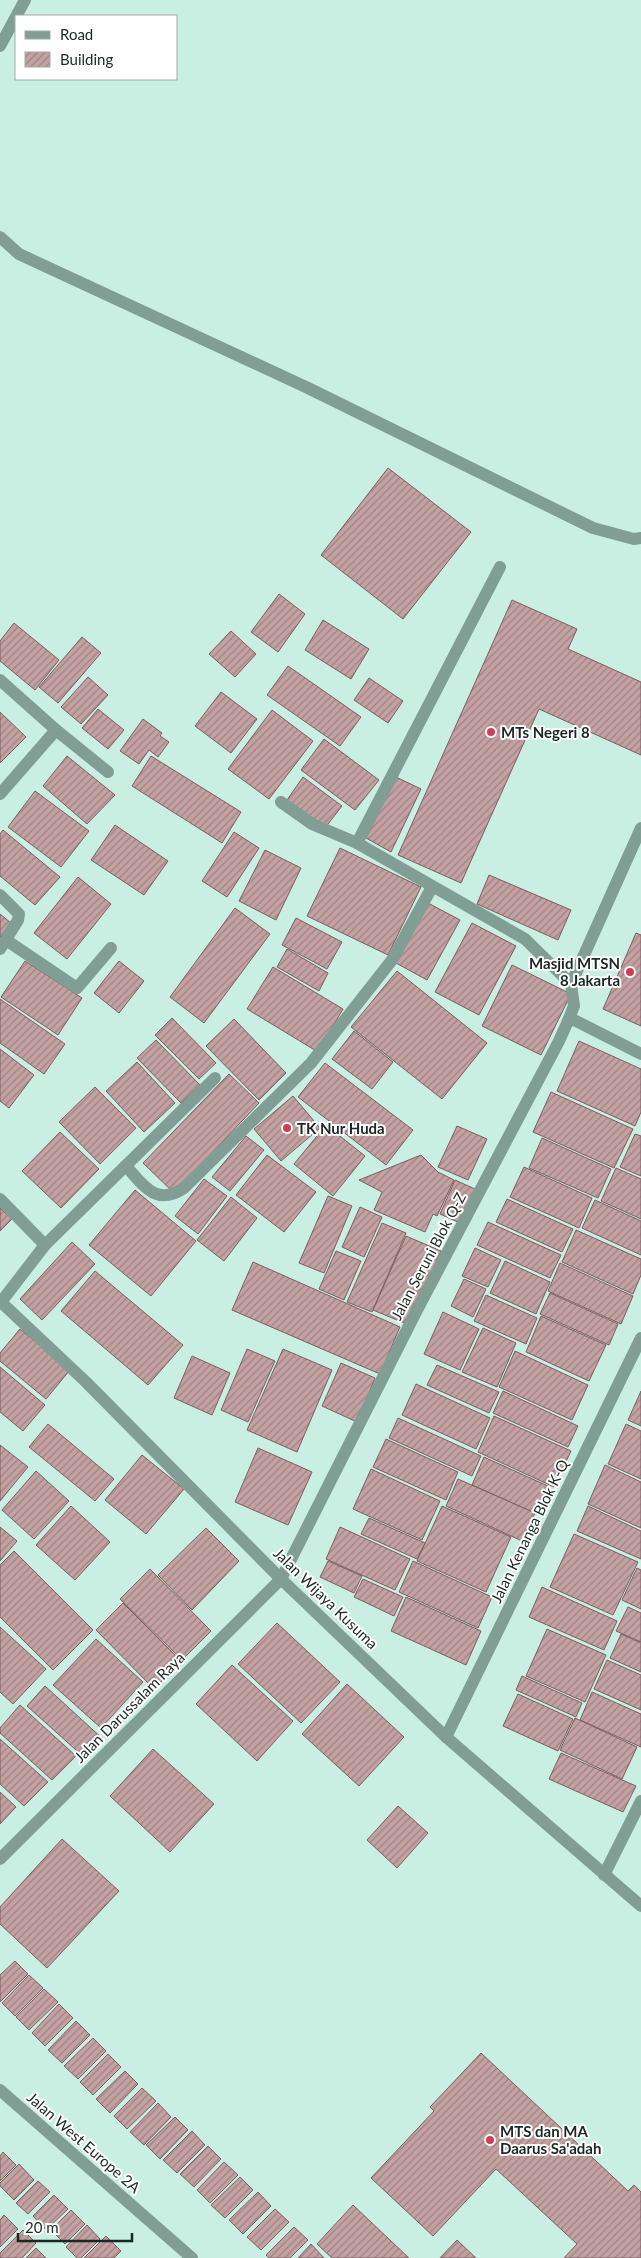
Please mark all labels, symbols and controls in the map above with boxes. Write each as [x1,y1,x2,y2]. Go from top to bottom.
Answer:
legend [15,15,178,80]
text: Road [60,25,93,43]
text: Building [60,50,113,68]
place label: MTs Negeri 8 [501,723,590,741]
marker: MTs Negeri 8 [485,726,497,738]
place label: Masjid MTSN 8 Jakarta [529,954,620,989]
marker: Masjid MTSN 8 Jakarta [624,966,636,978]
place label: TK Nur Huda [297,1119,385,1137]
marker: TK Nur Huda [281,1122,293,1134]
street label: Jalan Seruni Blok Q-Z [387,1189,469,1323]
street label: Jalan Kenanga Blok K-Q [486,1456,572,1606]
street label: Jalan Wijaya Kusuma [270,1544,382,1652]
street label: Jalan Darussalam Raya [70,1648,188,1766]
street label: Jalan West Europe 2A [24,2088,145,2197]
place label: MTS dan MA Daarus Sa'adah [500,2122,601,2157]
marker: MTS dan MA Daarus Sa'adah [484,2134,496,2146]
scale bar [18,2210,131,2242]
text: 20 m [25,2218,59,2236]

